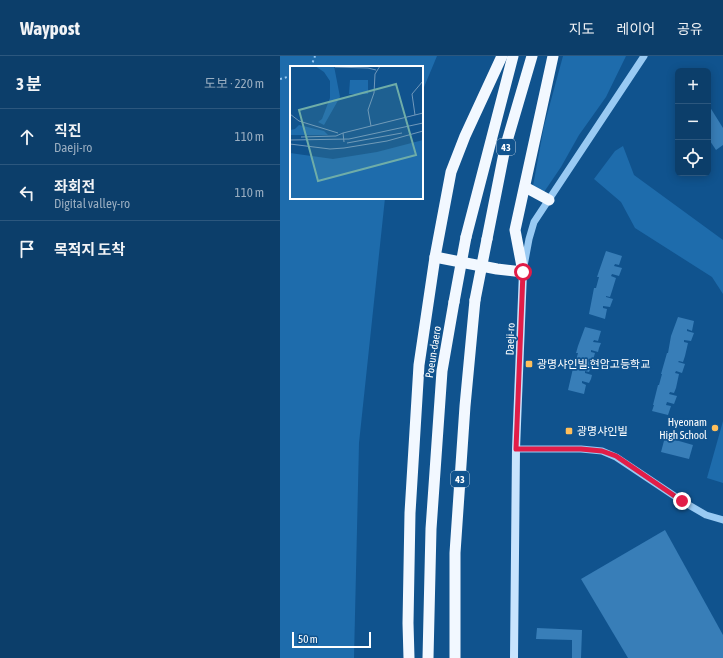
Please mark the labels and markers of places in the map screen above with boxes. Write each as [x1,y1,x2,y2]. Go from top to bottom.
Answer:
place label: 광명샤인빌.현암고등학교 [537,358,650,370]
marker: 광명샤인빌.현암고등학교 [524,359,534,369]
place label: Hyeonam High School [659,416,707,441]
marker: Hyeonam High School [710,423,720,433]
place label: 광명샤인빌 [577,425,628,437]
marker: 광명샤인빌 [564,426,574,436]

